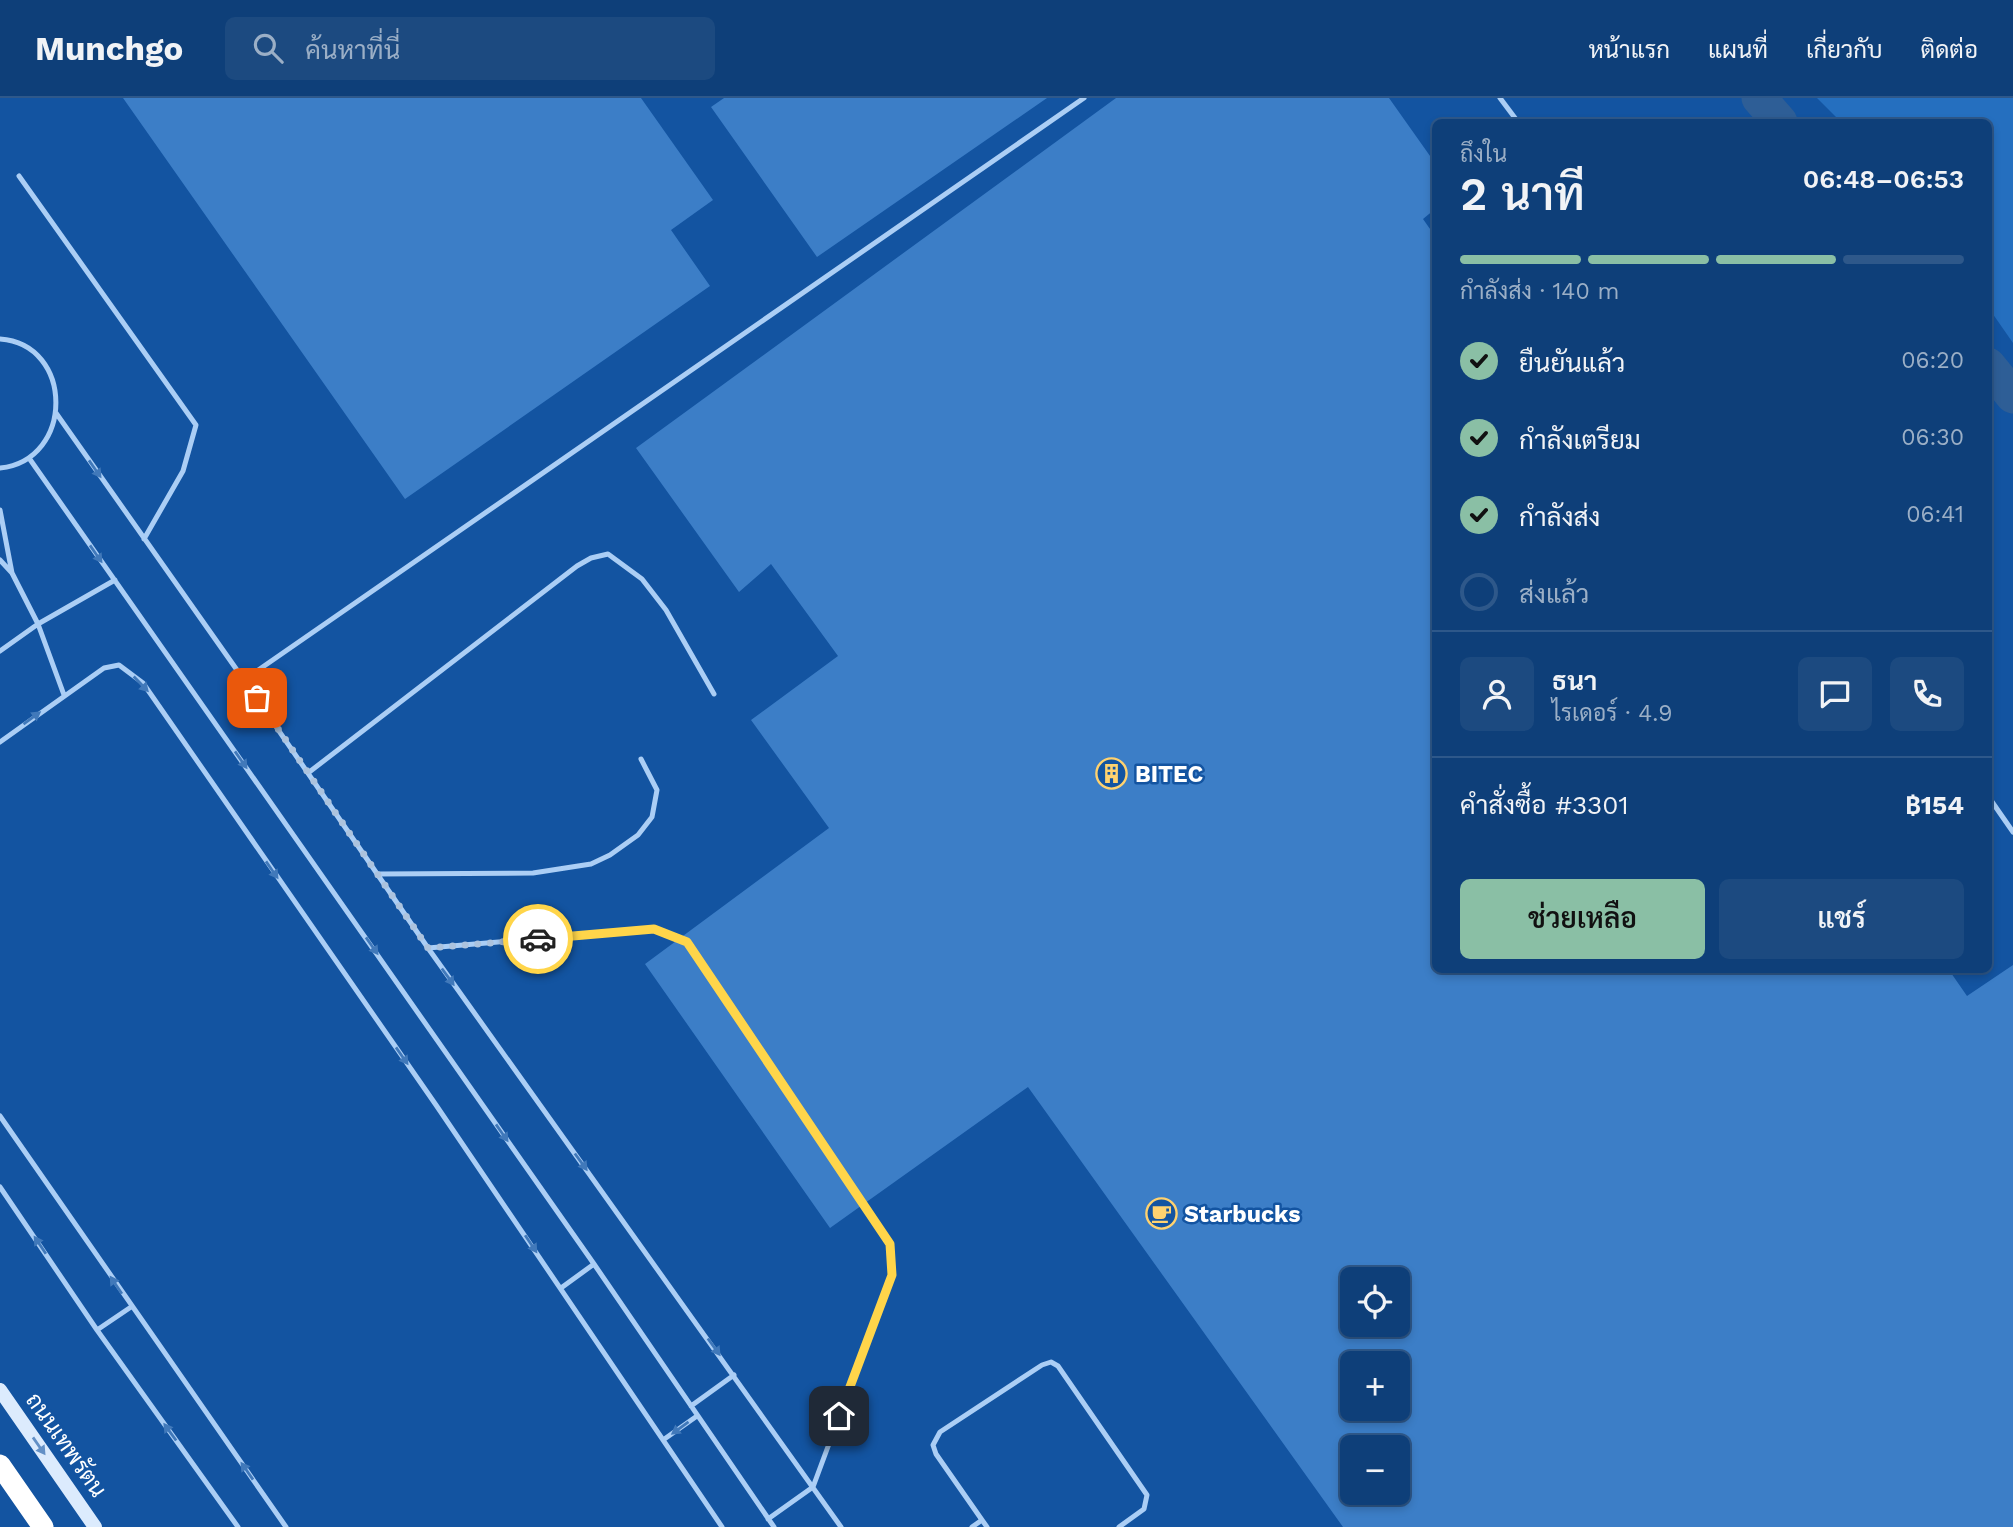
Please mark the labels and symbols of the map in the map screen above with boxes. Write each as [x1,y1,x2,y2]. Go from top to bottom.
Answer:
one-way arrow [88,460,102,478]
one-way arrow [89,545,103,563]
pin [227,668,287,728]
one-way arrow [133,675,149,693]
one-way arrow [23,711,41,725]
one-way arrow [234,751,248,769]
building icon: BITEC [1095,757,1129,791]
place label: BITEC [1135,761,1203,788]
one-way arrow [265,860,278,879]
courier [503,904,573,974]
one-way arrow [364,937,378,956]
one-way arrow [441,968,455,986]
one-way arrow [395,1047,409,1065]
one-way arrow [495,1124,509,1142]
one-way arrow [574,1153,588,1171]
cafe icon: Starbucks [1144,1197,1178,1231]
place label: Starbucks [1184,1201,1300,1228]
one-way arrow [524,1235,538,1253]
one-way arrow [34,1236,47,1255]
one-way arrow [110,1275,123,1294]
one-way arrow [707,1338,721,1356]
pin [809,1386,869,1446]
street label: ถนนเทพรัตน [20,1387,113,1502]
one-way arrow [671,1421,689,1435]
one-way arrow [163,1423,177,1441]
one-way arrow [32,1437,46,1455]
one-way arrow [240,1462,254,1480]

